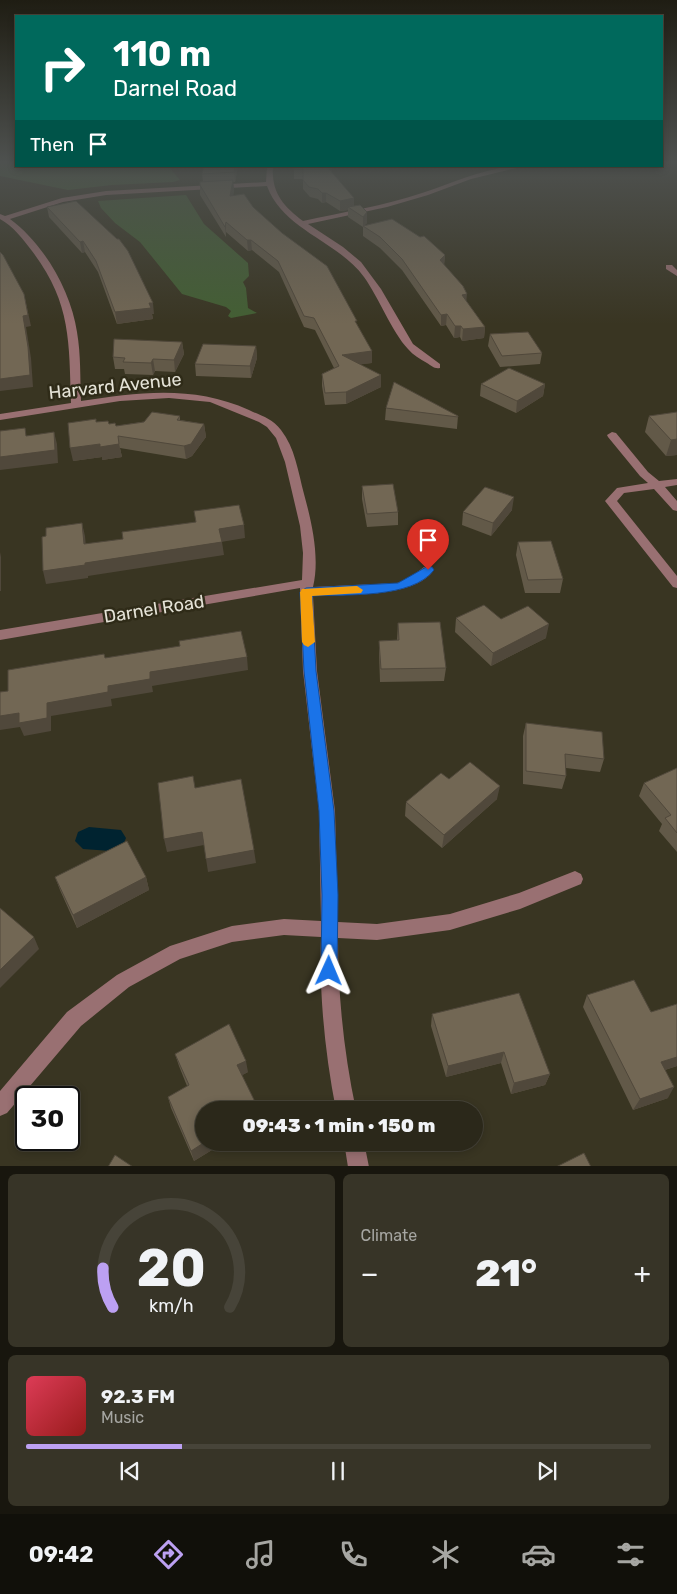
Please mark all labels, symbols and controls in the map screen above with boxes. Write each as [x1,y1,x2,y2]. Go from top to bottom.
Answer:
text: 110 m [113,33,211,75]
icon: right [30,35,95,100]
text: Darnel Road [113,75,237,102]
icon: arrive [84,130,112,158]
text: Then [30,133,74,156]
street label: Harvard Avenue [47,368,183,404]
pin [407,519,449,570]
icon: arrive [414,526,442,554]
street label: Darnel Road [102,590,206,628]
position arrow [302,944,354,996]
speed limit sign: 30 [15,1086,80,1151]
text: 09:43 · 1 min · 150 m [242,1114,436,1137]
text: Climate [361,1226,417,1245]
text: 20 [137,1237,206,1299]
text: 21° [475,1250,537,1296]
text: − [361,1257,379,1290]
text: + [634,1257,651,1290]
text: km/h [149,1295,194,1316]
text: 92.3 FM [101,1385,175,1408]
text: Music [101,1408,144,1427]
icon: previous [116,1457,144,1485]
icon: pause [324,1457,352,1485]
icon: next [533,1457,561,1485]
icon: directions [151,1537,186,1572]
icon: music [243,1537,278,1572]
icon: phone [336,1537,371,1572]
icon: climate [428,1537,463,1572]
icon: car [521,1537,556,1572]
icon: filters [613,1537,648,1572]
text: 09:42 [29,1541,94,1568]

